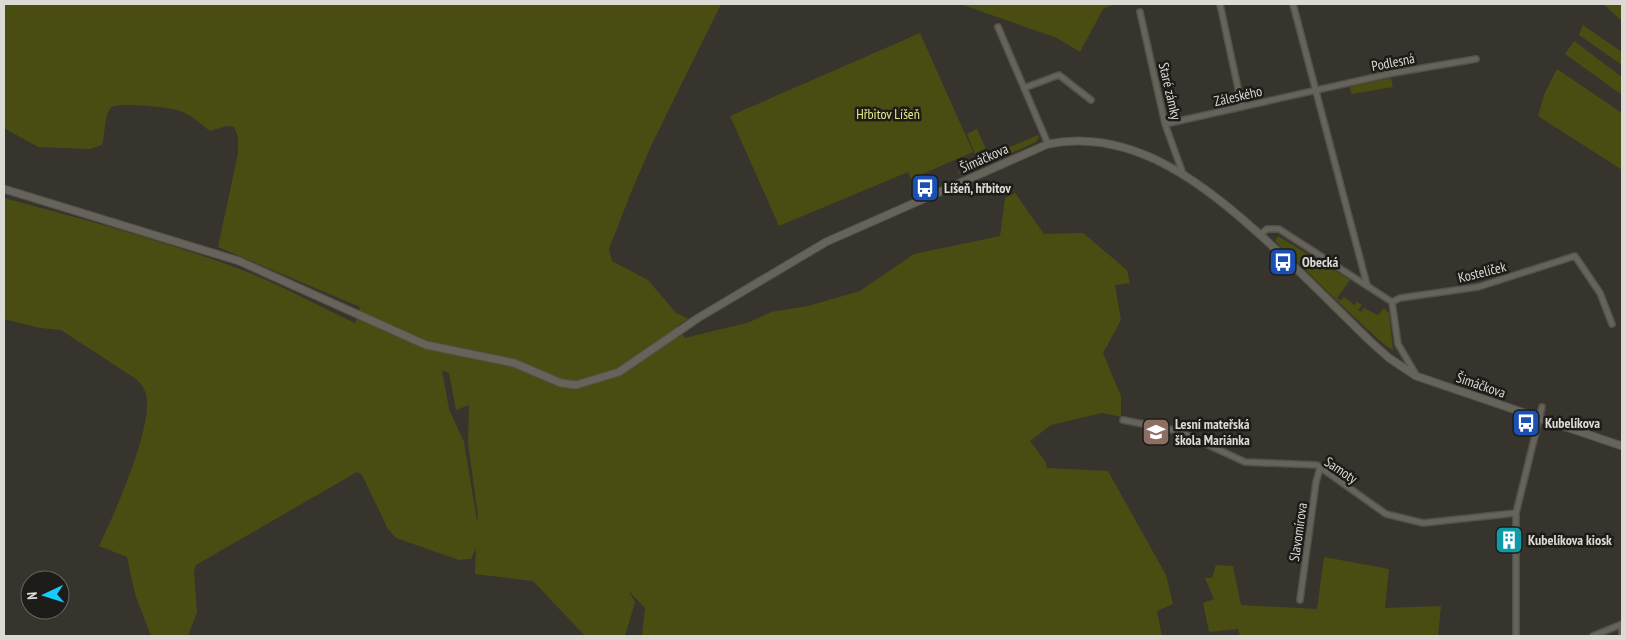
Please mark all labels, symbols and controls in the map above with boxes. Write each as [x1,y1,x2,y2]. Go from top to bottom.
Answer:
street label: Podlesná [1370,49,1416,75]
street label: Staré zámky [1155,60,1186,122]
street label: Záleského [1212,82,1264,110]
park label: Hřbitov Líšeň [856,105,920,123]
street label: Šimáčkova [957,139,1011,177]
bus stop icon: Líšeň, hřbitov [910,173,940,203]
place label: Líšeň, hřbitov [944,179,1011,197]
bus stop icon: Obecká [1268,247,1298,277]
place label: Obecká [1302,253,1339,271]
street label: Kostelíček [1456,257,1508,287]
street label: Šimáčkova [1454,368,1508,402]
bus stop icon: Kubelíkova [1511,408,1541,438]
place label: Kubelíkova [1545,414,1600,432]
place label: Lesní mateřská škola Mariánka [1175,415,1250,449]
school or university icon: Lesní mateřská škola Mariánka [1141,417,1171,447]
street label: Samoty [1321,453,1361,488]
street label: Slavomírova [1285,501,1311,563]
building icon: Kubelíkova kiosk [1494,525,1524,555]
place label: Kubelíkova kiosk [1528,531,1612,549]
north arrow [20,570,70,620]
text: N [23,592,41,600]

